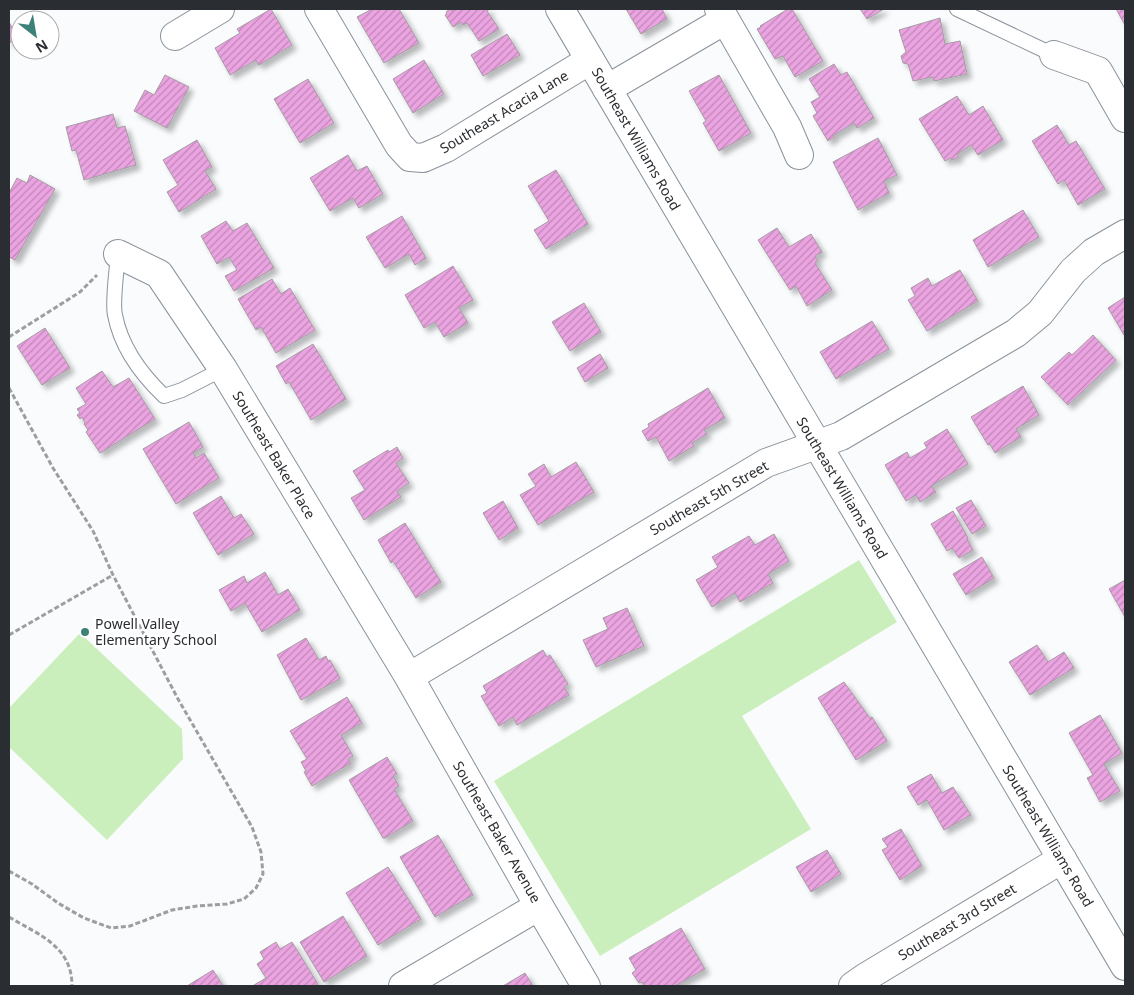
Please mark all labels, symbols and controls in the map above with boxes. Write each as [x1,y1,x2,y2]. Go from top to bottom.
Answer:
north arrow [10,10,60,60]
text: N [32,35,52,58]
street label: Southeast Williams Road [588,64,685,214]
street label: Southeast Acacia Lane [436,66,572,158]
street label: Southeast Baker Place [229,387,320,522]
street label: Southeast Williams Road [793,413,892,562]
street label: Southeast 5th Street [646,456,772,539]
place label: Powell Valley Elementary School [95,614,217,649]
marker: Powell Valley Elementary School [79,626,91,638]
street label: Southeast Baker Avenue [449,757,546,906]
street label: Southeast Williams Road [999,761,1098,910]
street label: Southeast 3rd Street [894,879,1019,964]

